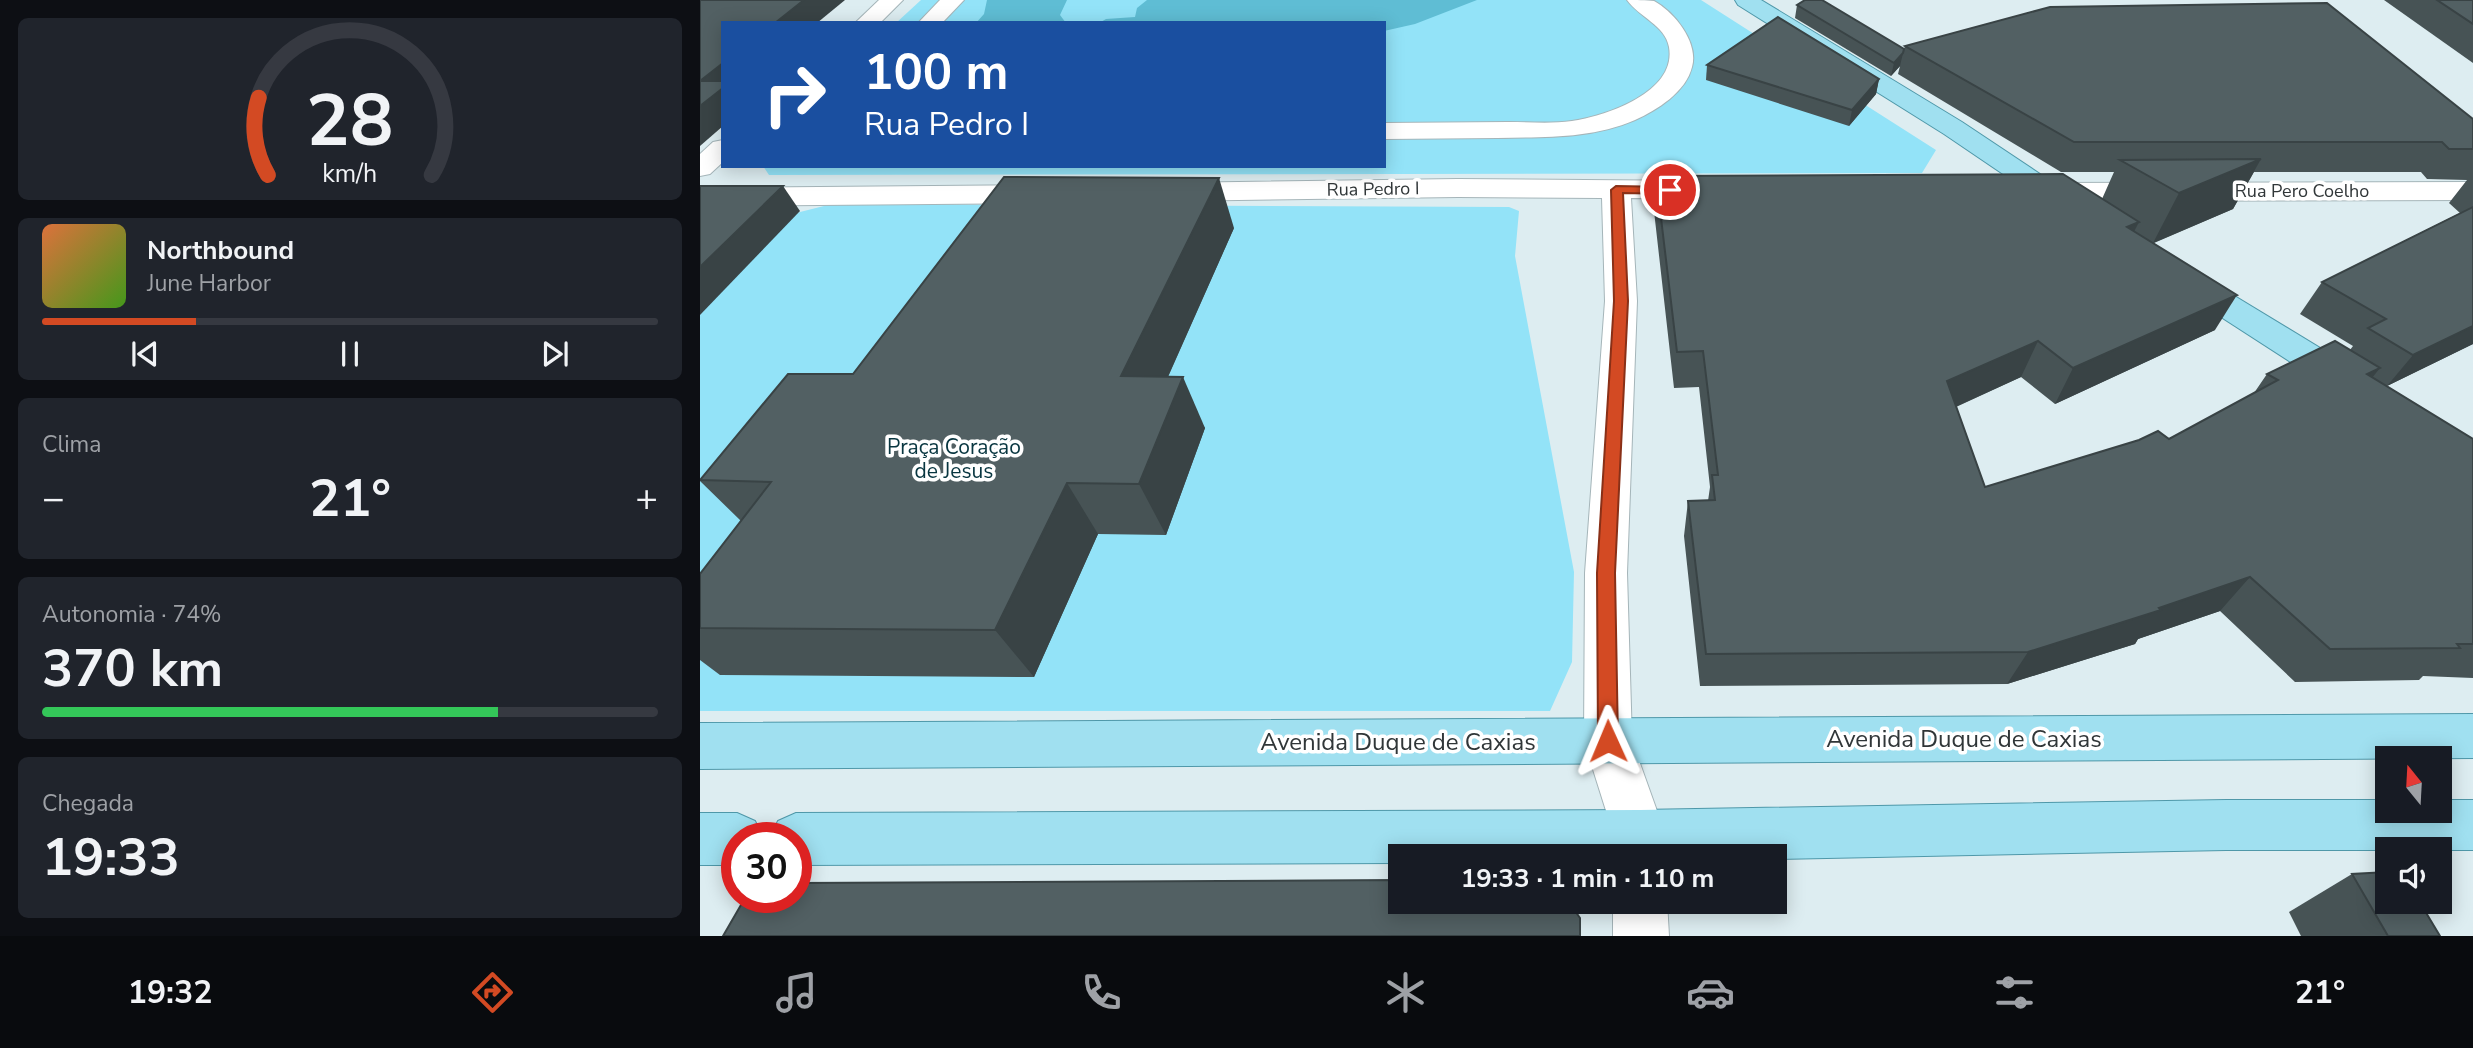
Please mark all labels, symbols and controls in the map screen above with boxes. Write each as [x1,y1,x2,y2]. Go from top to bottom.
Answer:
text: 100 m [864,39,1008,106]
icon: right [749,49,840,140]
text: 28 [306,71,394,171]
text: Rua Pedro I [864,103,1029,146]
text: km/h [322,157,378,191]
pin [1640,160,1700,220]
icon: arrive [1651,171,1689,209]
street label: Rua Pedro I [1326,176,1420,202]
street label: Rua Pero Coelho [2235,179,2369,203]
text: Northbound [147,233,294,268]
text: June Harbor [147,268,271,299]
icon: previous [126,335,164,373]
icon: pause [331,335,369,373]
icon: next [536,335,574,373]
text: Clima [42,429,102,460]
park label: Praça Coração de Jesus [887,433,1021,485]
text: 21° [309,463,391,534]
text: − [42,473,65,524]
text: + [635,473,658,524]
text: Autonomia · 74% [42,599,222,630]
text: 370 km [42,633,223,704]
position arrow [1571,704,1645,778]
street label: Avenida Duque de Caxias [1826,723,2102,755]
street label: Avenida Duque de Caxias [1260,726,1536,758]
north arrow [2375,746,2452,822]
map controls [2375,746,2452,914]
text: Chegada [42,788,134,819]
text: 19:33 [42,822,180,893]
speed limit sign: 30 [721,822,812,913]
button: sound [2375,837,2452,914]
text: 19:33 · 1 min · 110 m [1461,861,1714,896]
icon: directions [468,968,517,1017]
icon: music [772,968,821,1017]
icon: phone [1077,968,1126,1017]
icon: climate [1381,968,1430,1017]
icon: car [1686,968,1735,1017]
icon: filters [1990,968,2039,1017]
text: 19:32 [128,971,212,1014]
text: 21° [2295,971,2345,1014]

